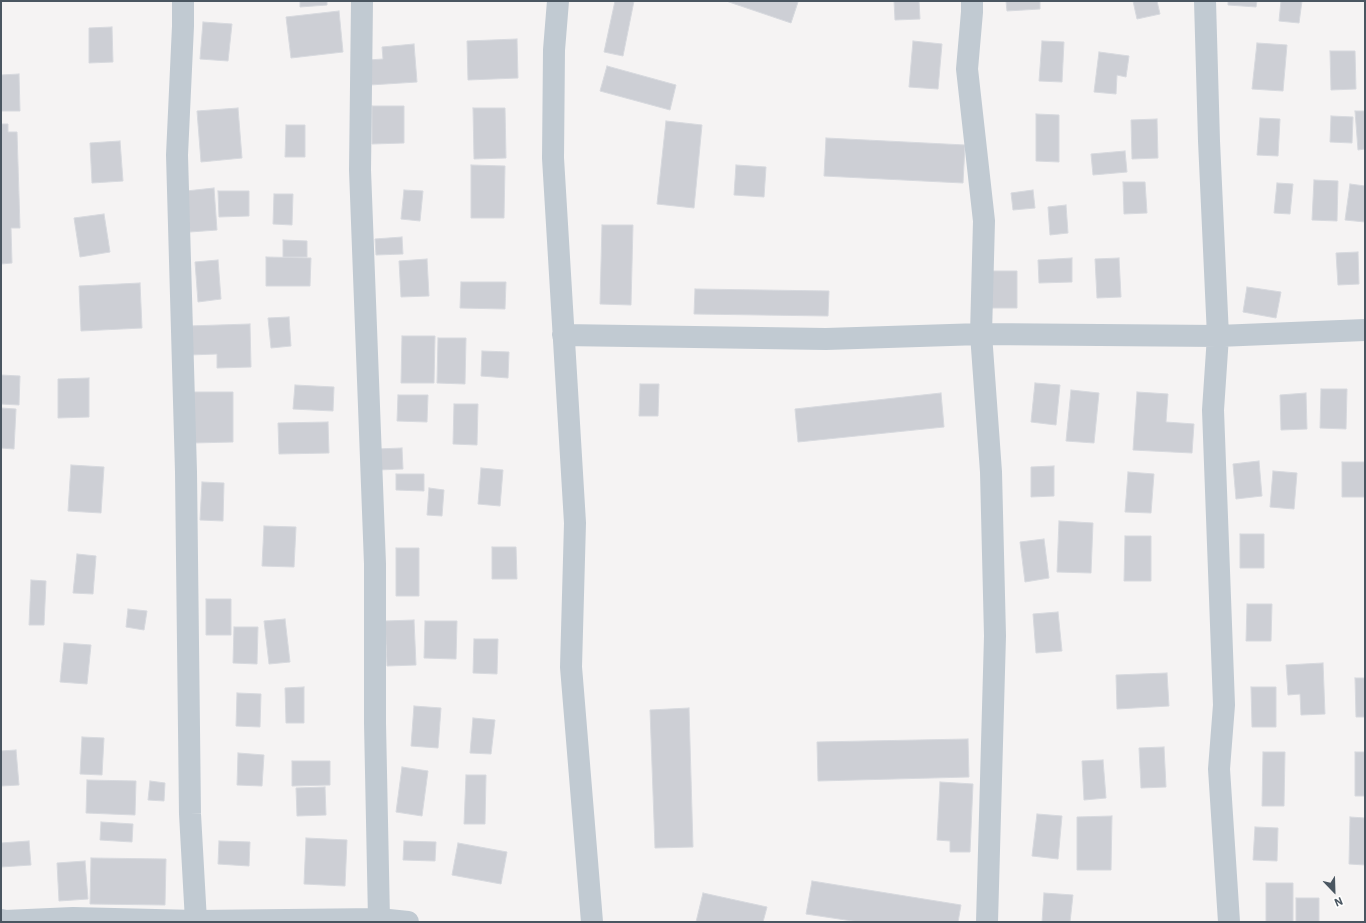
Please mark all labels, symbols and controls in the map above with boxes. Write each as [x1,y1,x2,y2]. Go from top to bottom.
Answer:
north arrow [1314,871,1354,911]
text: N [1332,894,1345,910]

